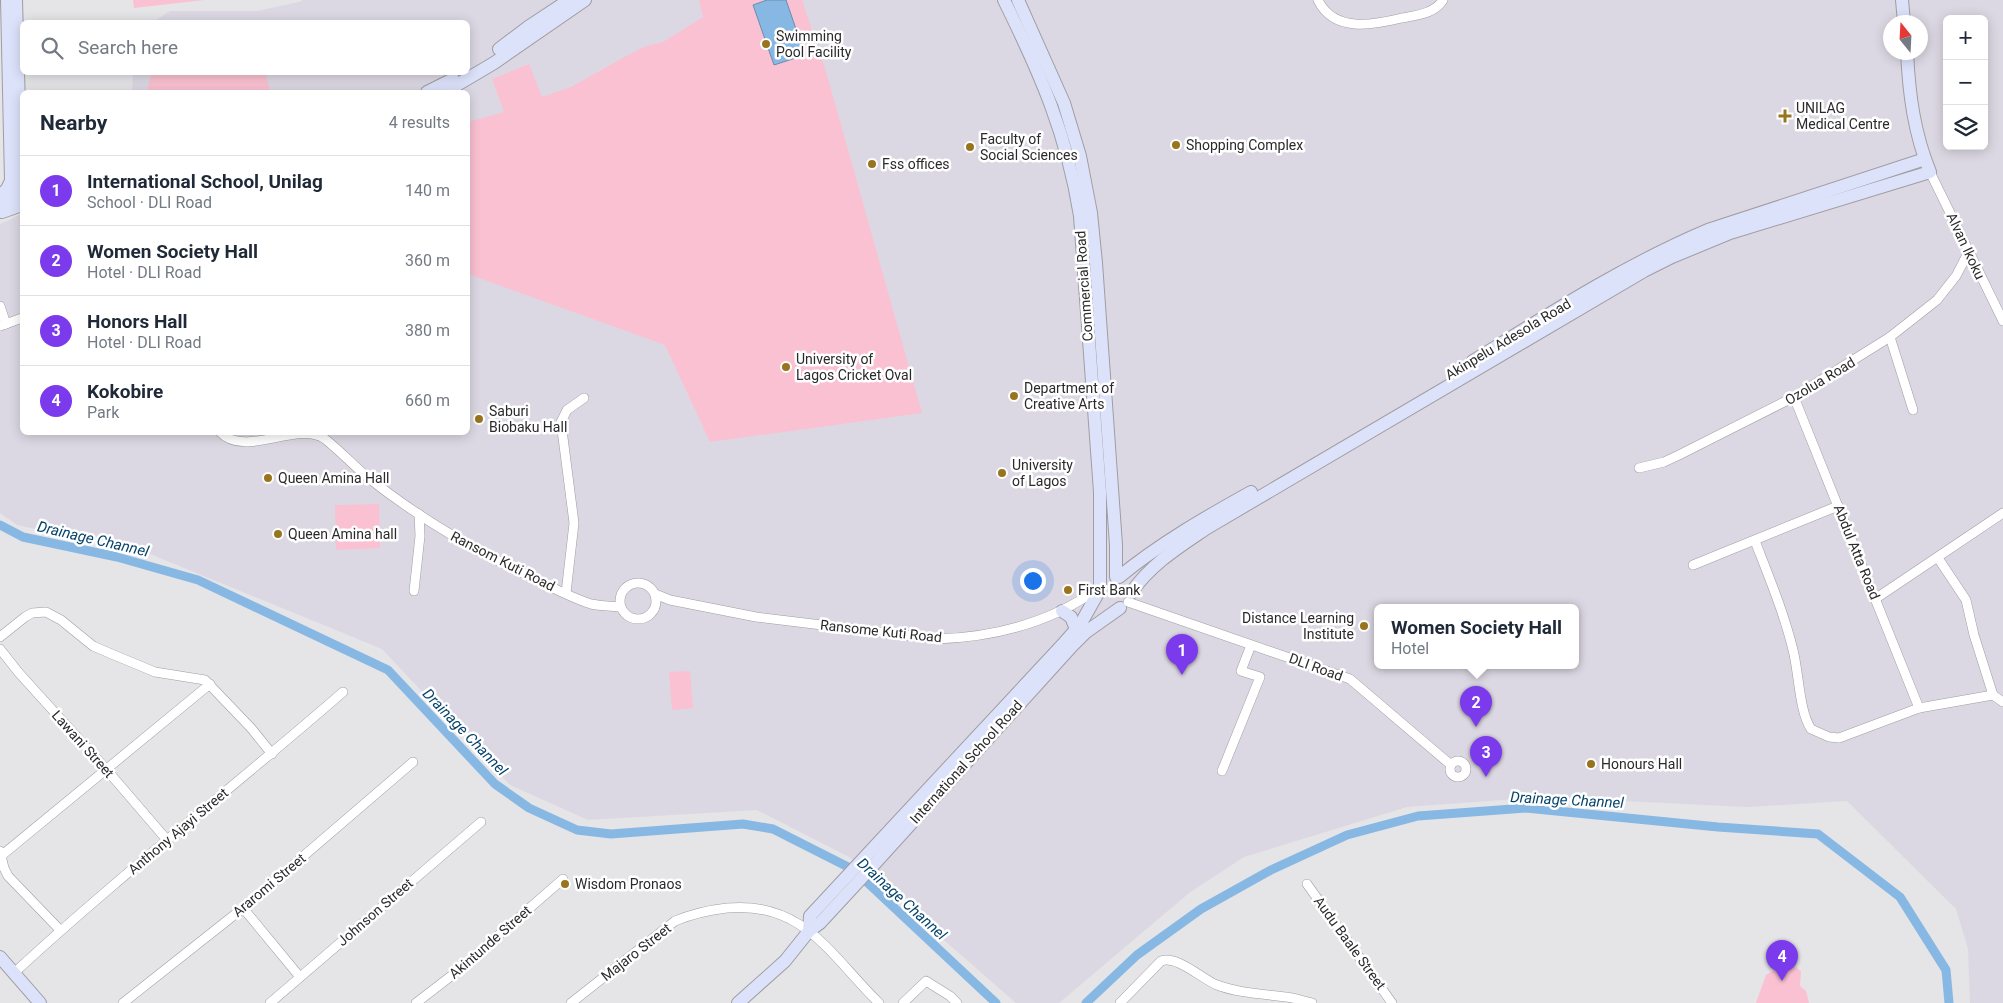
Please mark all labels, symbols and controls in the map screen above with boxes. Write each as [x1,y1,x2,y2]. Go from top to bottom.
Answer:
north arrow [1883,15,1928,60]
map controls [1943,15,1988,150]
button: + [1943,15,1988,60]
search box [20,20,470,75]
place label: Swimming Pool Facility [776,28,852,60]
icon: search [38,34,66,62]
text: Search here [78,36,178,59]
marker: Swimming Pool Facility [760,38,772,50]
button: − [1943,60,1988,105]
place label: UNILAG Medical Centre [1796,100,1890,132]
button: layers [1943,105,1988,150]
marker: UNILAG Medical Centre [1778,109,1792,123]
text: Nearby [40,111,107,135]
text: 4 results [389,113,450,132]
place label: Faculty of Social Sciences [980,131,1078,163]
place label: Shopping Complex [1186,137,1303,153]
marker: Shopping Complex [1170,139,1182,151]
marker: Faculty of Social Sciences [964,141,976,153]
place label: Fss offices [882,156,950,172]
marker: Fss offices [866,158,878,170]
text: International School, Unilag [87,170,323,193]
text: 1 [51,181,61,200]
text: 140 m [405,181,450,200]
text: School · DLI Road [87,193,212,212]
street label: Alvan Ikoku [1944,210,1988,282]
street label: Commercial Road [1072,230,1096,342]
text: Women Society Hall [87,240,258,263]
text: 2 [51,251,61,270]
text: 360 m [405,251,450,270]
text: Hotel · DLI Road [87,263,201,282]
street label: Akinpelu Adesola Road [1442,295,1574,383]
text: Honors Hall [87,310,188,333]
text: 3 [51,321,61,340]
text: 380 m [405,321,450,340]
text: Hotel · DLI Road [87,333,201,352]
place label: University of Lagos Cricket Oval [796,351,912,383]
street label: Ozolua Road [1782,354,1858,408]
marker: University of Lagos Cricket Oval [780,361,792,373]
text: Kokobire [87,380,163,403]
place label: Department of Creative Arts [1024,380,1114,412]
marker: Department of Creative Arts [1008,390,1020,402]
text: 4 [51,391,61,410]
text: 660 m [405,391,450,410]
text: Park [87,403,119,422]
place label: Saburi Biobaku Hall [489,403,567,435]
marker: Saburi Biobaku Hall [473,413,485,425]
place label: University of Lagos [1012,457,1073,489]
marker: University of Lagos [996,467,1008,479]
place label: Queen Amina Hall [278,470,389,486]
marker: Queen Amina Hall [262,472,274,484]
street label: Abdul Atta Road [1831,502,1883,602]
water label: Drainage Channel [35,517,151,561]
place label: Queen Amina hall [288,526,397,542]
marker: Queen Amina hall [272,528,284,540]
street label: Ransom Kuti Road [448,528,558,594]
your location [1020,568,1046,594]
place label: First Bank [1078,582,1141,598]
marker: First Bank [1062,584,1074,596]
popup [1374,604,1579,669]
place label: Distance Learning Institute [1242,610,1354,642]
text: Women Society Hall [1391,616,1562,639]
street label: Ransome Kuti Road [819,617,943,645]
marker: Distance Learning Institute [1358,620,1370,632]
pin: 1 [1166,634,1198,675]
text: Hotel [1391,639,1429,658]
street label: DLI Road [1287,650,1345,684]
water label: Drainage Channel [419,685,511,780]
pin: 2 [1460,686,1492,727]
street label: International School Road [906,697,1026,827]
street label: Lawani Street [49,707,118,781]
pin: 3 [1470,736,1502,777]
place label: Honours Hall [1601,756,1682,772]
marker: Honours Hall [1585,758,1597,770]
street label: Anthony Ajayi Street [125,784,231,877]
water label: Drainage Channel [1510,788,1625,812]
street label: Araromi Street [229,850,309,920]
water label: Drainage Channel [854,854,951,944]
street label: Johnson Street [334,875,416,949]
place label: Wisdom Pronaos [575,876,682,892]
marker: Wisdom Pronaos [559,878,571,890]
street label: Audu Baale Street [1311,893,1389,993]
street label: Akintunde Street [446,902,534,982]
street label: Majaro Street [598,920,674,984]
pin: 4 [1766,940,1798,981]

